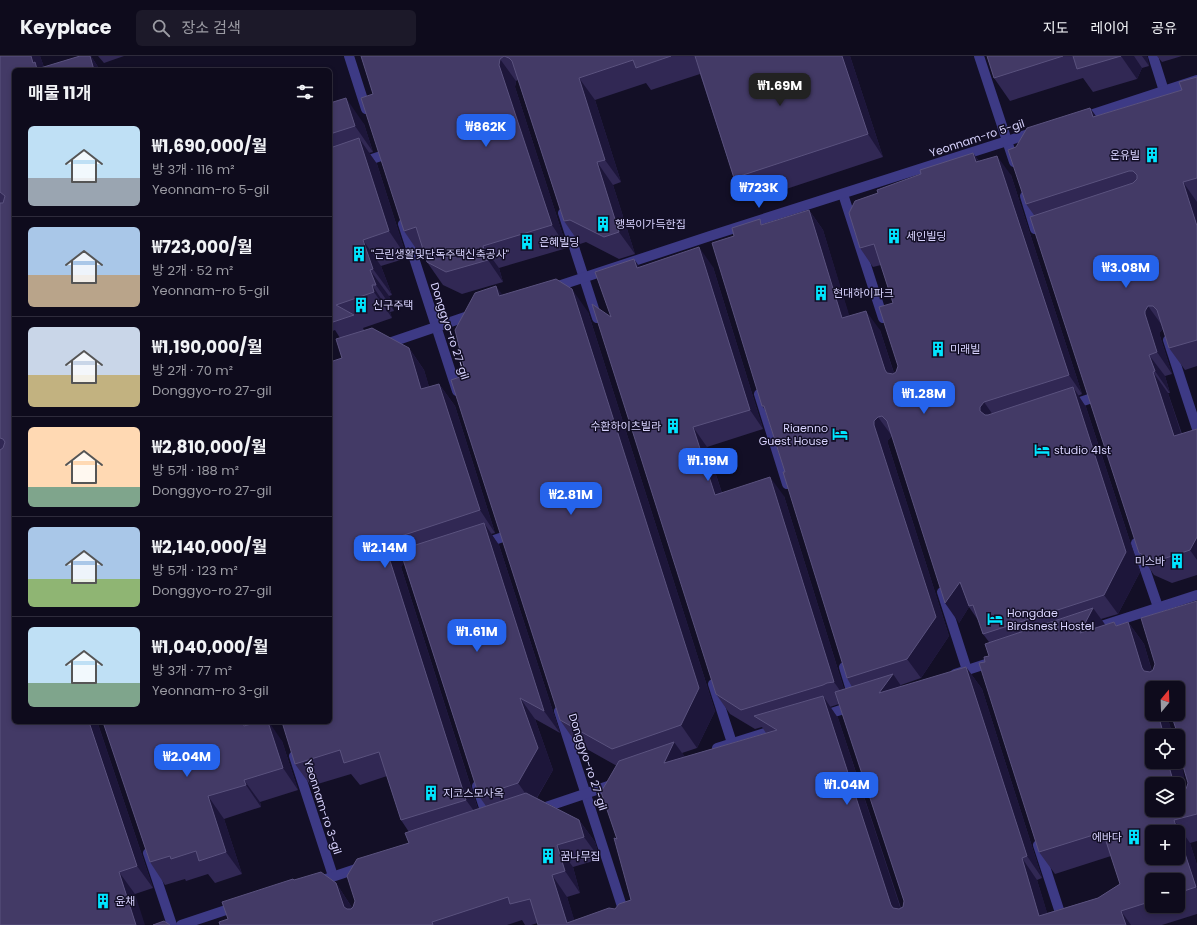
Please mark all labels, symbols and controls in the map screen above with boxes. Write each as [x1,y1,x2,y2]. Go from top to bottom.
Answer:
search box [136,10,416,46]
text: Keyplace [20,14,112,41]
icon: search [150,17,172,39]
text: 장소 검색 [182,17,241,38]
text: 지도 [1043,18,1069,38]
text: 레이어 [1091,18,1129,38]
text: 공유 [1151,18,1177,38]
pin: ₩1.69M [747,73,813,107]
text: ₩1.69M [758,76,802,95]
text: 매물 11개 [28,81,91,105]
icon: filters [294,81,316,103]
pin: ₩862K [458,114,514,148]
street label: Yeonnam-ro 5-gil [927,115,1027,161]
text: ₩862K [466,117,506,136]
text: ₩1,690,000/월 [152,134,267,158]
icon: home [60,142,108,190]
building icon: 온유빌 [1143,146,1161,164]
place label: 온유빌 [1110,147,1140,163]
text: 방 3개 · 116 m² [152,160,234,179]
pin: ₩723K [731,175,787,209]
text: ₩723K [740,178,778,197]
text: Yeonnam-ro 5-gil [152,180,269,199]
building icon: 행복이가득한집 [594,215,612,233]
place label: 행복이가득한집 [615,216,686,232]
building icon: 세인빌딩 [885,227,903,245]
place label: 세인빌딩 [906,228,946,244]
building icon: 은혜빌딩 [518,233,536,251]
place label: 은혜빌딩 [539,234,579,250]
text: ₩723,000/월 [152,235,253,259]
icon: home [60,243,108,291]
building icon: "근린생활및단독주택신축공사" [350,245,368,263]
place label: "근린생활및단독주택신축공사" [371,246,509,262]
pin: ₩3.08M [1093,255,1159,289]
text: ₩3.08M [1102,258,1150,277]
text: 방 2개 · 52 m² [152,261,233,280]
street label: Donggyo-ro 27-gil [427,280,473,382]
text: Yeonnam-ro 5-gil [152,281,269,300]
building icon: 현대하이파크 [812,284,830,302]
place label: 현대하이파크 [833,285,894,301]
building icon: 신구주택 [352,296,370,314]
place label: 신구주택 [373,297,413,313]
text: ₩1,190,000/월 [152,335,263,359]
building icon: 미래빌 [929,340,947,358]
place label: 미래빌 [950,341,980,357]
icon: home [60,343,108,391]
text: 방 2개 · 70 m² [152,361,233,380]
text: Donggyo-ro 27-gil [152,381,272,400]
pin: ₩1.28M [891,381,957,415]
text: ₩1.28M [902,384,946,403]
building icon: 수환하이츠빌라 [664,417,682,435]
place label: 수환하이츠빌라 [590,418,661,434]
place label: Riaenno Guest House [759,420,828,449]
hotel icon: Riaenno Guest House [831,425,849,443]
text: ₩2,810,000/월 [152,435,267,459]
hotel icon: studio 41st [1033,441,1051,459]
place label: studio 41st [1054,442,1111,458]
icon: home [60,443,108,491]
pin: ₩1.19M [675,448,741,482]
text: ₩1.19M [687,451,729,470]
text: 방 5개 · 188 m² [152,461,239,480]
text: Donggyo-ro 27-gil [152,481,272,500]
pin: ₩2.81M [538,482,604,516]
text: ₩2.81M [549,485,593,504]
text: ₩2,140,000/월 [152,535,267,559]
pin: ₩2.14M [352,535,418,569]
text: ₩2.14M [363,538,407,557]
icon: home [60,543,108,591]
building icon: 미스바 [1168,552,1186,570]
place label: 미스바 [1135,553,1165,569]
text: 방 5개 · 123 m² [152,561,238,580]
text: Donggyo-ro 27-gil [152,581,272,600]
place label: Hongdae Birdsnest Hostel [1007,605,1094,634]
hotel icon: Hongdae Birdsnest Hostel [986,610,1004,628]
pin: ₩1.61M [444,619,510,653]
text: ₩1.61M [456,622,498,641]
text: ₩1,040,000/월 [152,635,268,659]
icon: home [60,643,108,691]
text: 방 3개 · 77 m² [152,661,232,680]
text: Yeonnam-ro 3-gil [152,681,269,700]
north arrow [1145,681,1185,721]
map controls [1145,681,1185,913]
street label: Donggyo-ro 27-gil [565,711,611,813]
button: locate [1145,729,1185,769]
pin: ₩2.04M [154,744,220,778]
text: ₩2.04M [163,747,211,766]
street label: Yeonnam-ro 3-gil [300,758,346,856]
pin: ₩1.04M [814,772,880,806]
text: ₩1.04M [824,775,870,794]
button: layers [1145,777,1185,817]
building icon: 지코스모사옥 [422,784,440,802]
place label: 지코스모사옥 [443,785,504,801]
button: + [1145,825,1185,865]
building icon: 에바다 [1125,828,1143,846]
place label: 에바다 [1092,829,1122,845]
building icon: 꿈나무집 [539,847,557,865]
place label: 꿈나무집 [560,848,600,864]
button: − [1145,873,1185,913]
building icon: 윤채 [94,892,112,910]
place label: 윤채 [115,893,135,909]

